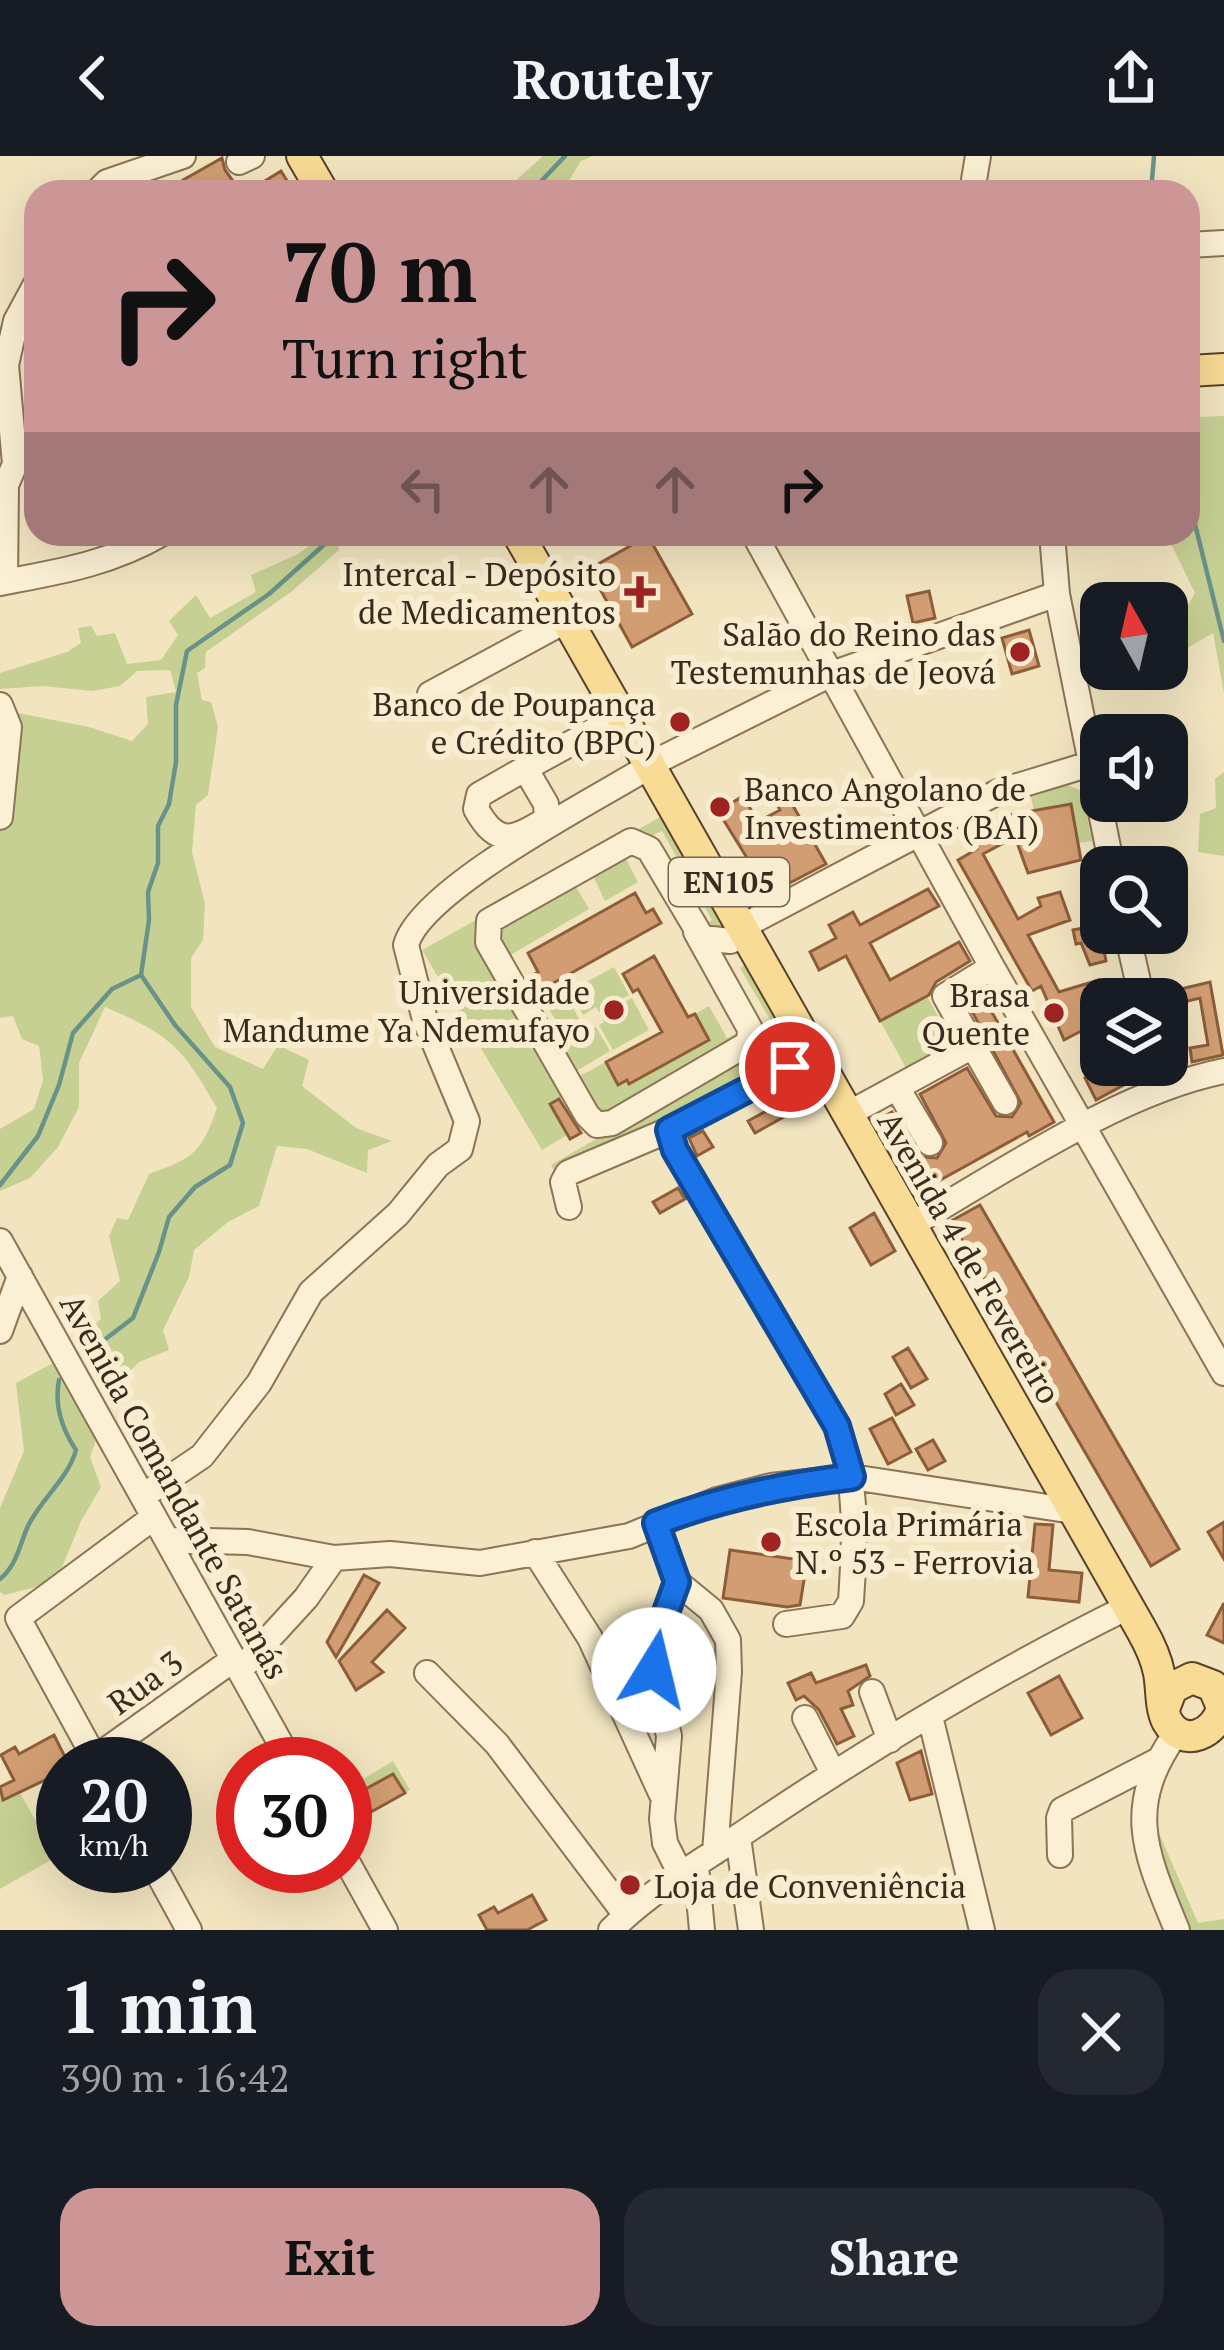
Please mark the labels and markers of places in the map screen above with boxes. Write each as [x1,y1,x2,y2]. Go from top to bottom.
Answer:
place label: Intercal - Depósito de Medicamentos [342,552,616,633]
marker: Intercal - Depósito de Medicamentos [627,579,653,605]
place label: Salão do Reino das Testemunhas de Jeová [671,612,996,693]
marker: Salão do Reino das Testemunhas de Jeová [1007,639,1033,665]
place label: Banco de Poupança e Crédito (BPC) [373,682,656,763]
marker: Banco de Poupança e Crédito (BPC) [667,709,693,735]
place label: Banco Angolano de Investimentos (BAI) [744,767,1039,848]
marker: Banco Angolano de Investimentos (BAI) [707,794,733,820]
place label: Universidade Mandume Ya Ndemufayo [223,970,590,1051]
place label: Brasa Quente [922,973,1030,1054]
marker: Universidade Mandume Ya Ndemufayo [601,997,627,1023]
marker: Brasa Quente [1041,1000,1067,1026]
pin [739,1016,841,1118]
place label: Escola Primária N.º 53 - Ferrovia [795,1502,1034,1583]
marker: Escola Primária N.º 53 - Ferrovia [758,1529,784,1555]
place label: Loja de Conveniência [654,1864,966,1907]
marker: Loja de Conveniência [617,1872,643,1898]

